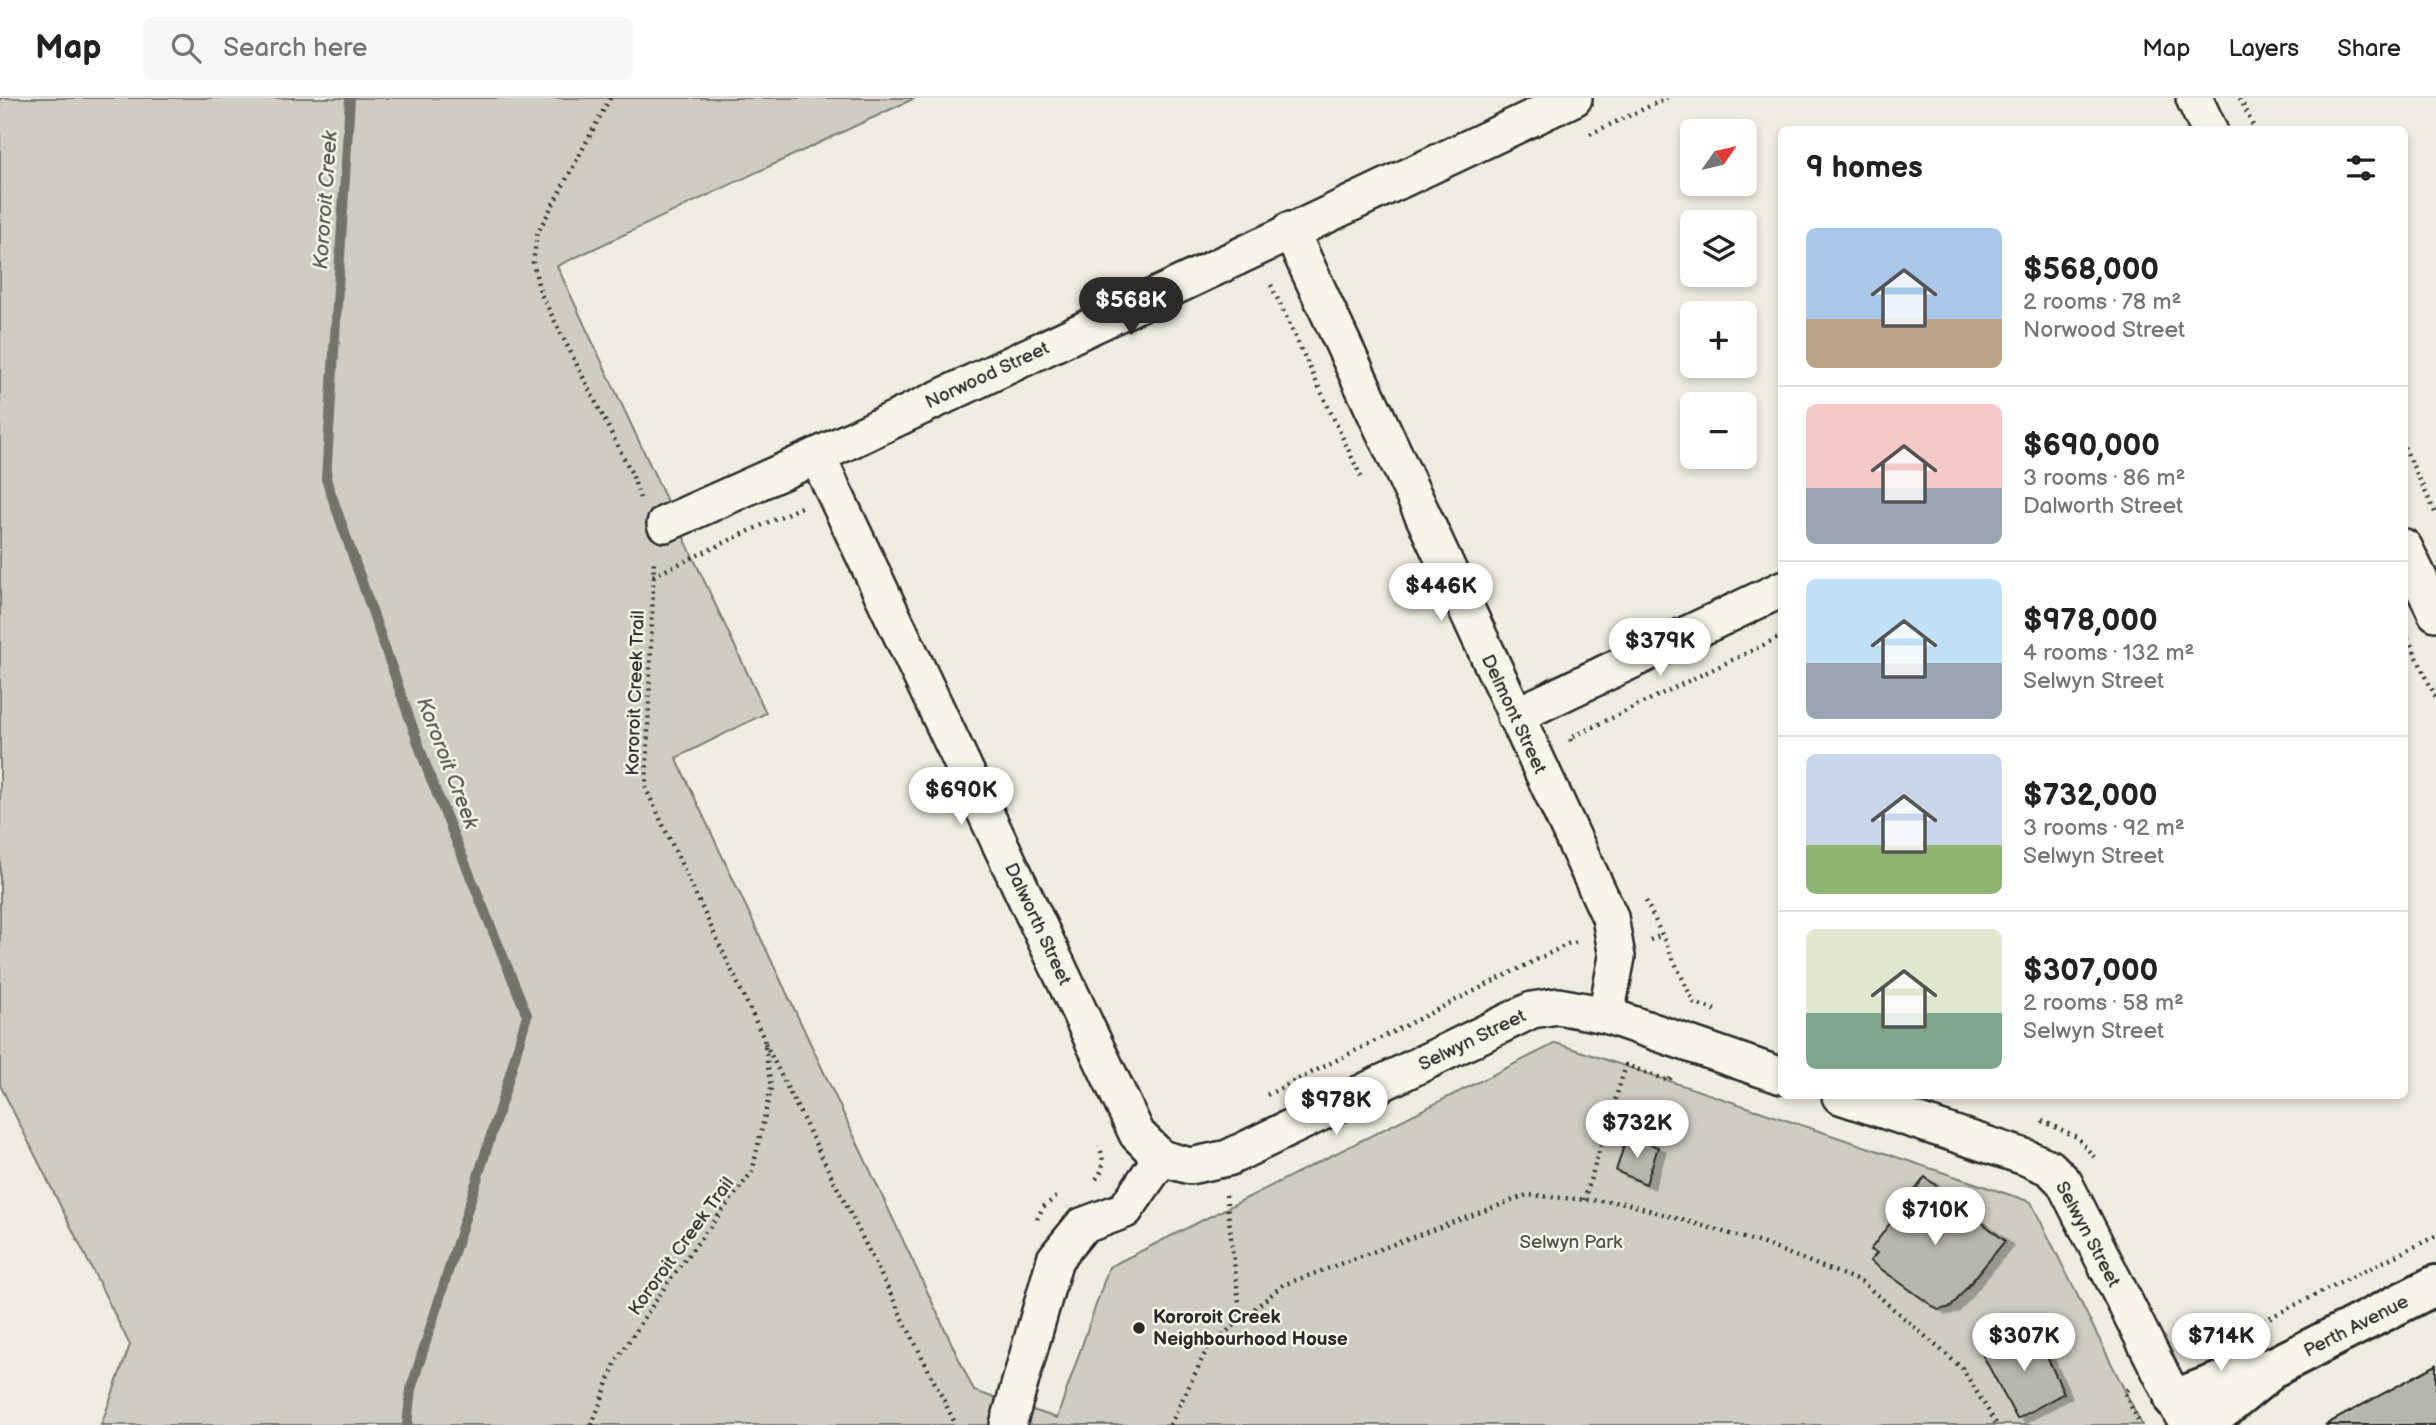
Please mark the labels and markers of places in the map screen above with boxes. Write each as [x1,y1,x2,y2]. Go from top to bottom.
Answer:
pin: $568K [1082,278,1180,337]
pin: $446K [1392,564,1490,623]
pin: $379K [1611,618,1709,678]
pin: $690K [912,768,1010,827]
pin: $978K [1287,1077,1385,1137]
pin: $732K [1588,1100,1686,1160]
pin: $710K [1886,1188,1984,1247]
place label: Kororoit Creek Neighbourhood House [1153,1306,1348,1351]
pin: $307K [1975,1314,2073,1373]
pin: $714K [2172,1314,2270,1373]
marker: Kororoit Creek Neighbourhood House [1131,1320,1147,1336]

